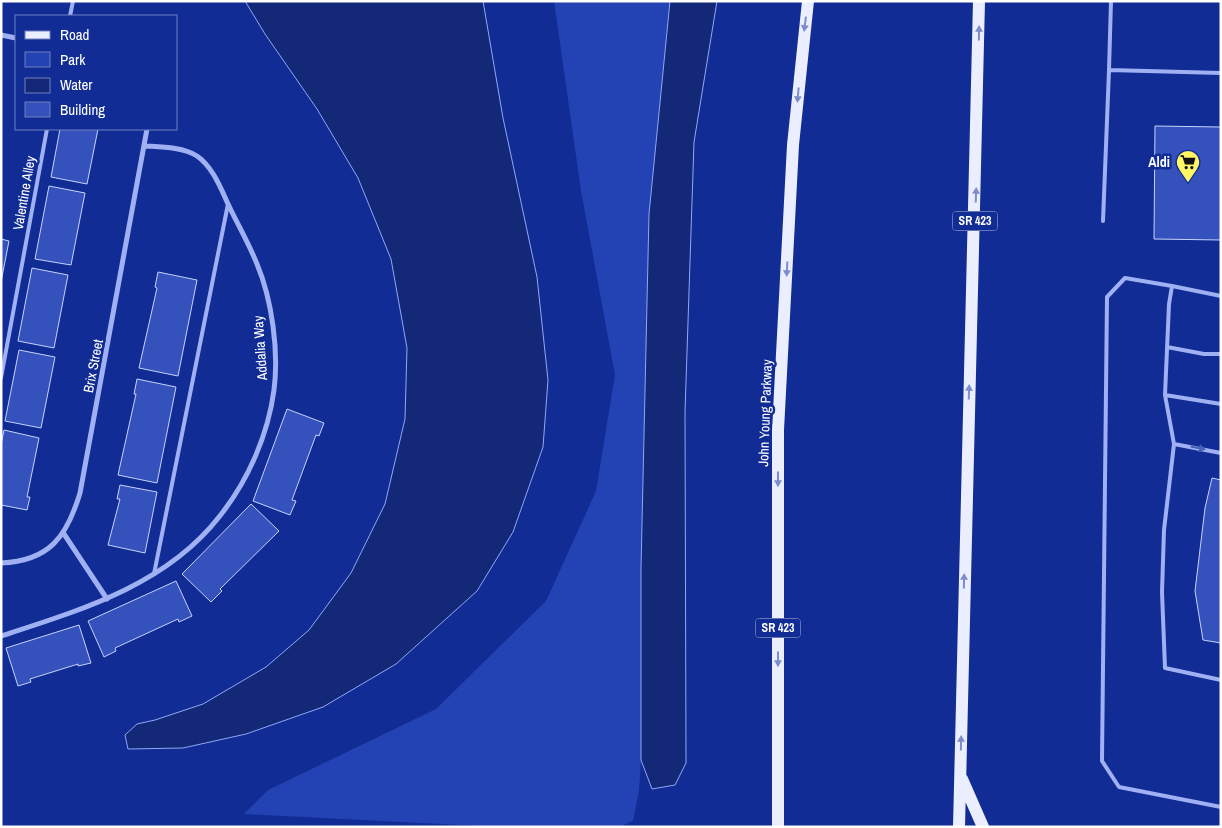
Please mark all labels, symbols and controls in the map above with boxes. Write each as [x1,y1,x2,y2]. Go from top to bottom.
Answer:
legend [15,15,178,130]
one-way arrow [801,16,809,32]
text: Road [60,24,89,45]
one-way arrow [975,24,983,40]
text: Park [60,49,86,70]
text: Water [60,74,92,95]
one-way arrow [793,87,801,103]
text: Building [60,99,105,120]
supermarket icon: Aldi [1175,149,1201,183]
place label: Aldi [1148,153,1170,171]
street label: Valentine Alley [9,154,39,232]
one-way arrow [972,187,980,203]
road number: SR 423 [952,212,998,230]
one-way arrow [782,262,790,278]
street label: Addalia Way [249,315,271,382]
street label: Brix Street [79,338,107,394]
street label: John Young Parkway [754,359,776,467]
one-way arrow [965,384,973,400]
one-way arrow [1190,445,1206,453]
one-way arrow [774,471,782,487]
one-way arrow [961,572,969,588]
road number: SR 423 [756,618,800,638]
one-way arrow [774,651,782,667]
one-way arrow [957,735,965,751]

